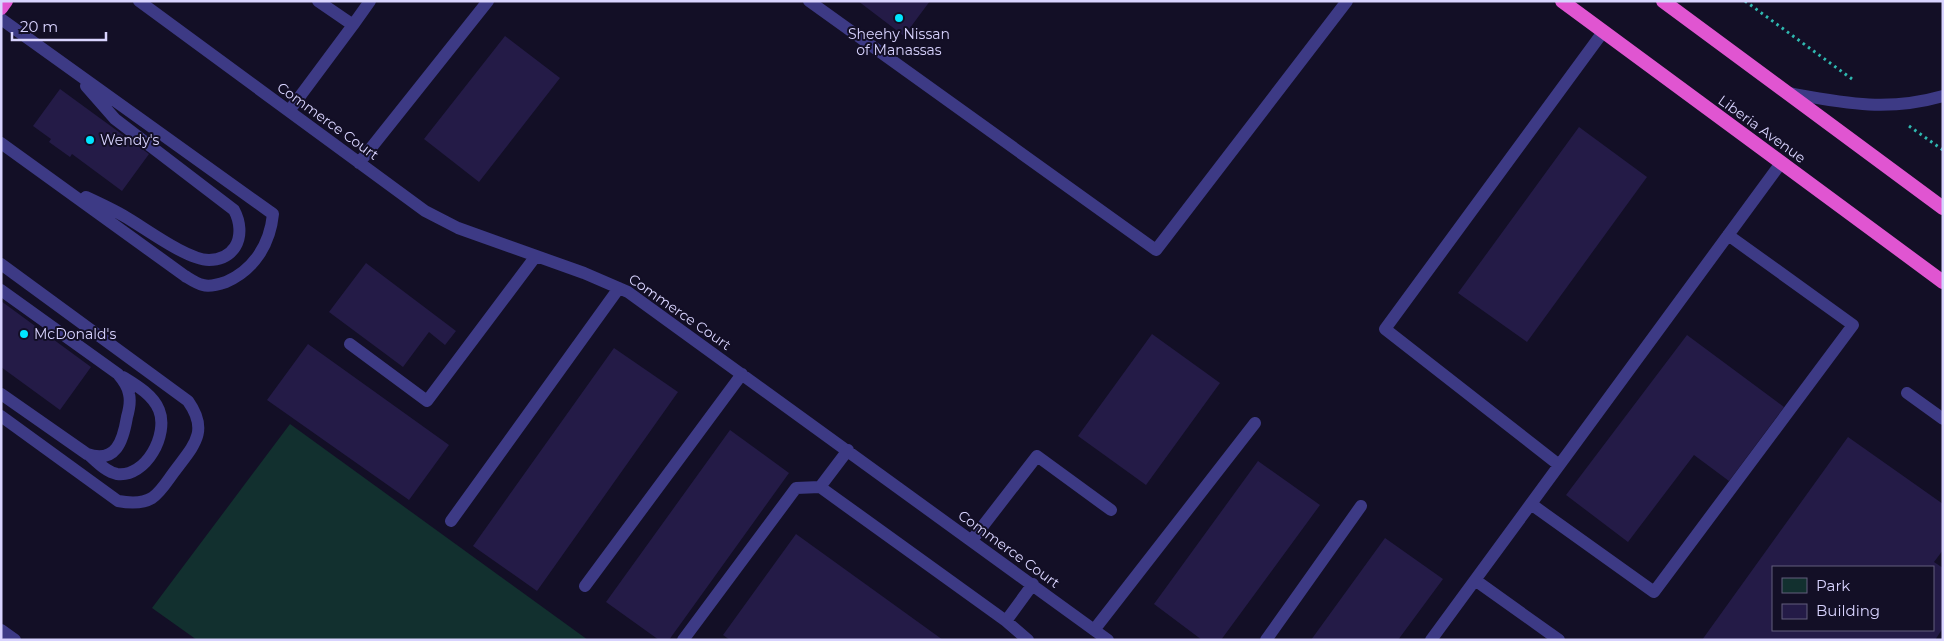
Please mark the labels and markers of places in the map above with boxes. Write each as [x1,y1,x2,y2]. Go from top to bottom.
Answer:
marker: Sheehy Nissan of Manassas [893,12,905,24]
place label: Sheehy Nissan of Manassas [848,25,950,59]
place label: Wendy's [100,131,160,149]
marker: Wendy's [84,134,96,146]
place label: McDonald's [34,325,116,343]
marker: McDonald's [18,328,30,340]

